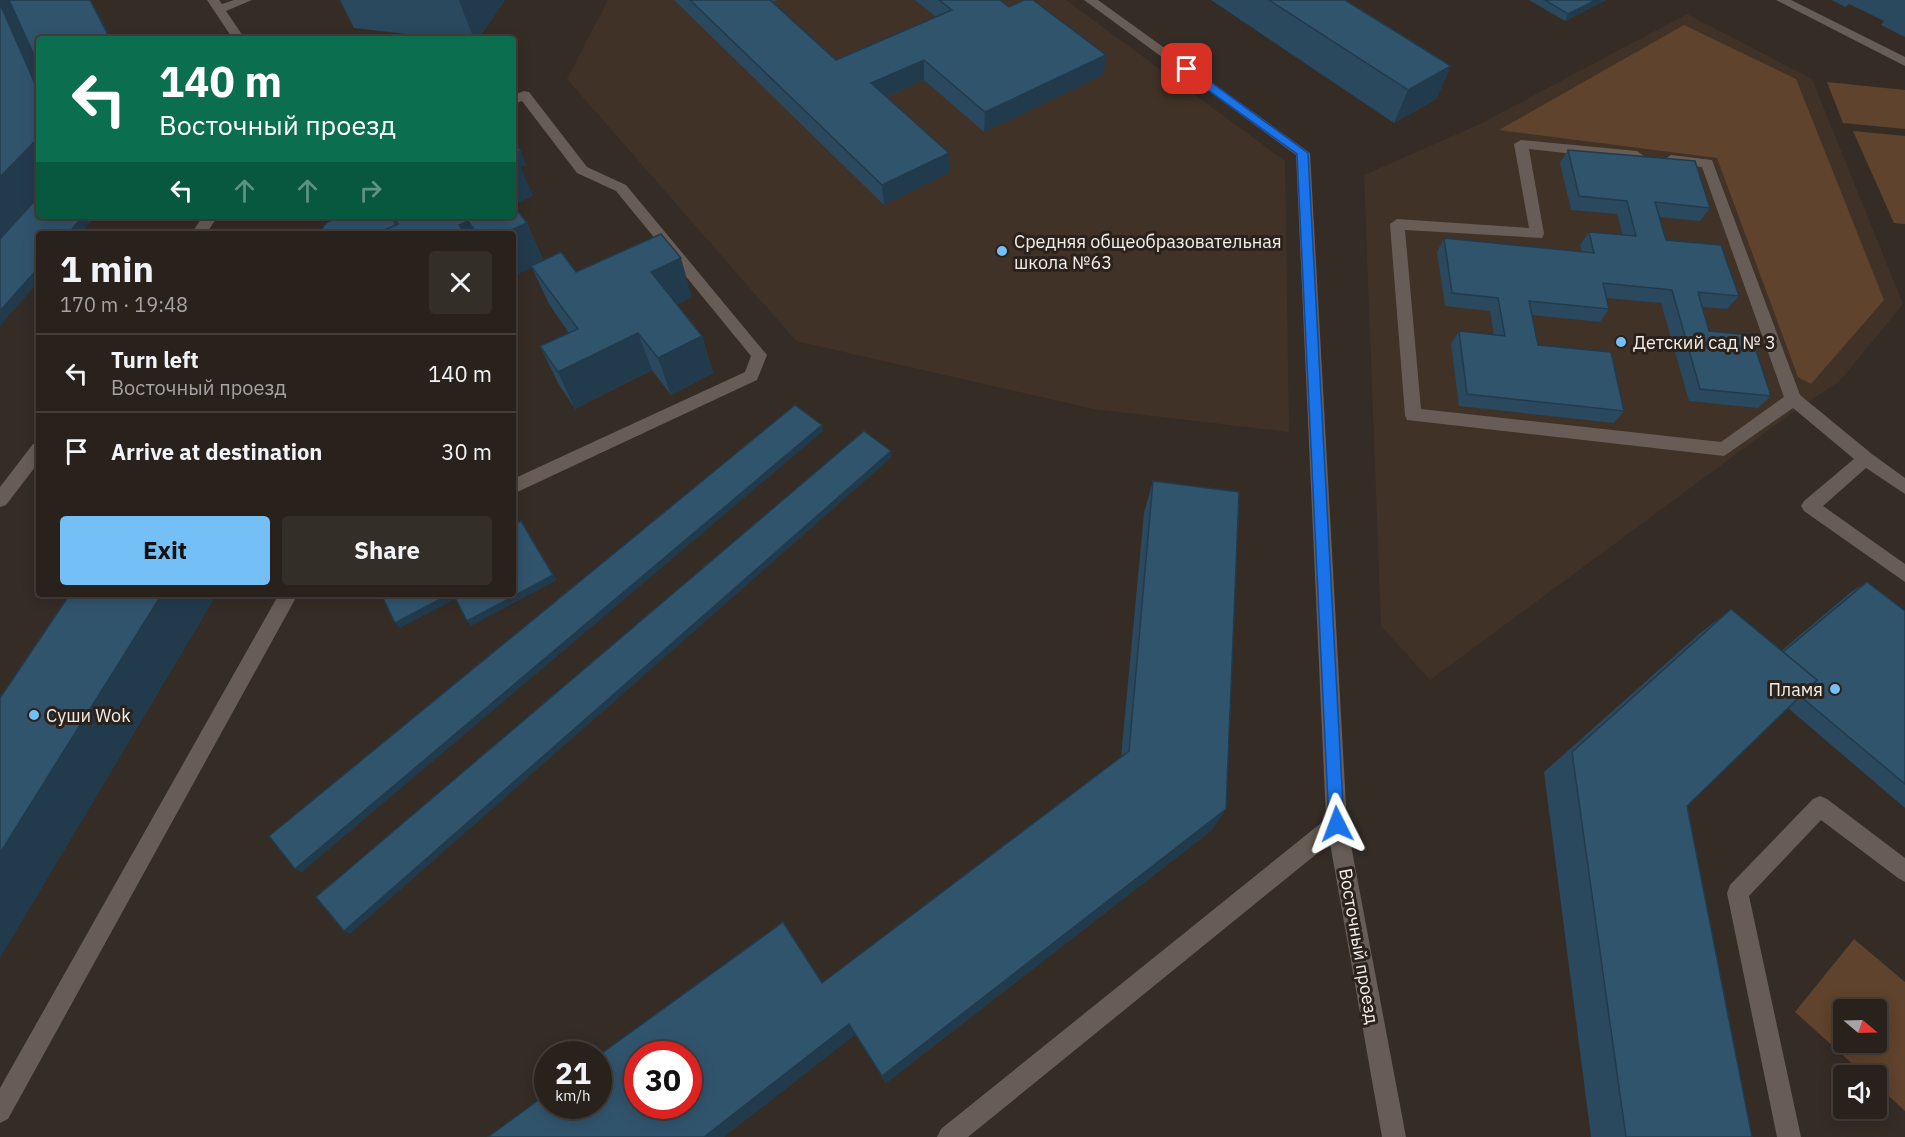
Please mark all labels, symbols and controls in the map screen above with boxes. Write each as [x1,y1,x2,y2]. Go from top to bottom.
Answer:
pin [1161,43,1212,94]
icon: arrive [1170,52,1203,85]
text: 140 m [159,54,282,109]
icon: left [60,60,138,138]
text: Восточный проезд [159,107,396,142]
icon: left [165,174,198,207]
icon: ahead [228,174,261,207]
icon: ahead [291,174,324,207]
icon: right [354,174,387,207]
place label: Средняя общеобразовательная школа №63 [1014,230,1282,274]
marker: Средняя общеобразовательная школа №63 [995,244,1009,258]
text: 1 min [60,245,154,292]
button: close [429,251,492,314]
text: 170 m · 19:48 [60,291,188,318]
place label: Детский сад № 3 [1633,331,1776,354]
marker: Детский сад № 3 [1614,335,1628,349]
text: Turn left [111,345,199,374]
icon: left [60,357,93,390]
text: 140 m [428,359,492,388]
text: Восточный проезд [111,374,286,401]
icon: arrive [60,435,93,468]
text: Arrive at destination [111,437,322,466]
text: 30 m [441,437,492,466]
button: Exit [60,516,270,585]
button: Share [282,516,492,585]
place label: Пламя [1769,678,1823,701]
marker: Пламя [1828,682,1842,696]
place label: Суши Wok [46,704,131,727]
marker: Суши Wok [27,708,41,722]
position arrow [1305,792,1369,856]
street label: Восточный проезд [1334,866,1384,1026]
north arrow [1833,999,1887,1053]
map controls [1833,999,1887,1119]
speed limit sign: 30 [624,1041,702,1119]
text: 21 [555,1053,591,1092]
button: sound [1833,1065,1887,1119]
text: km/h [555,1086,591,1105]

